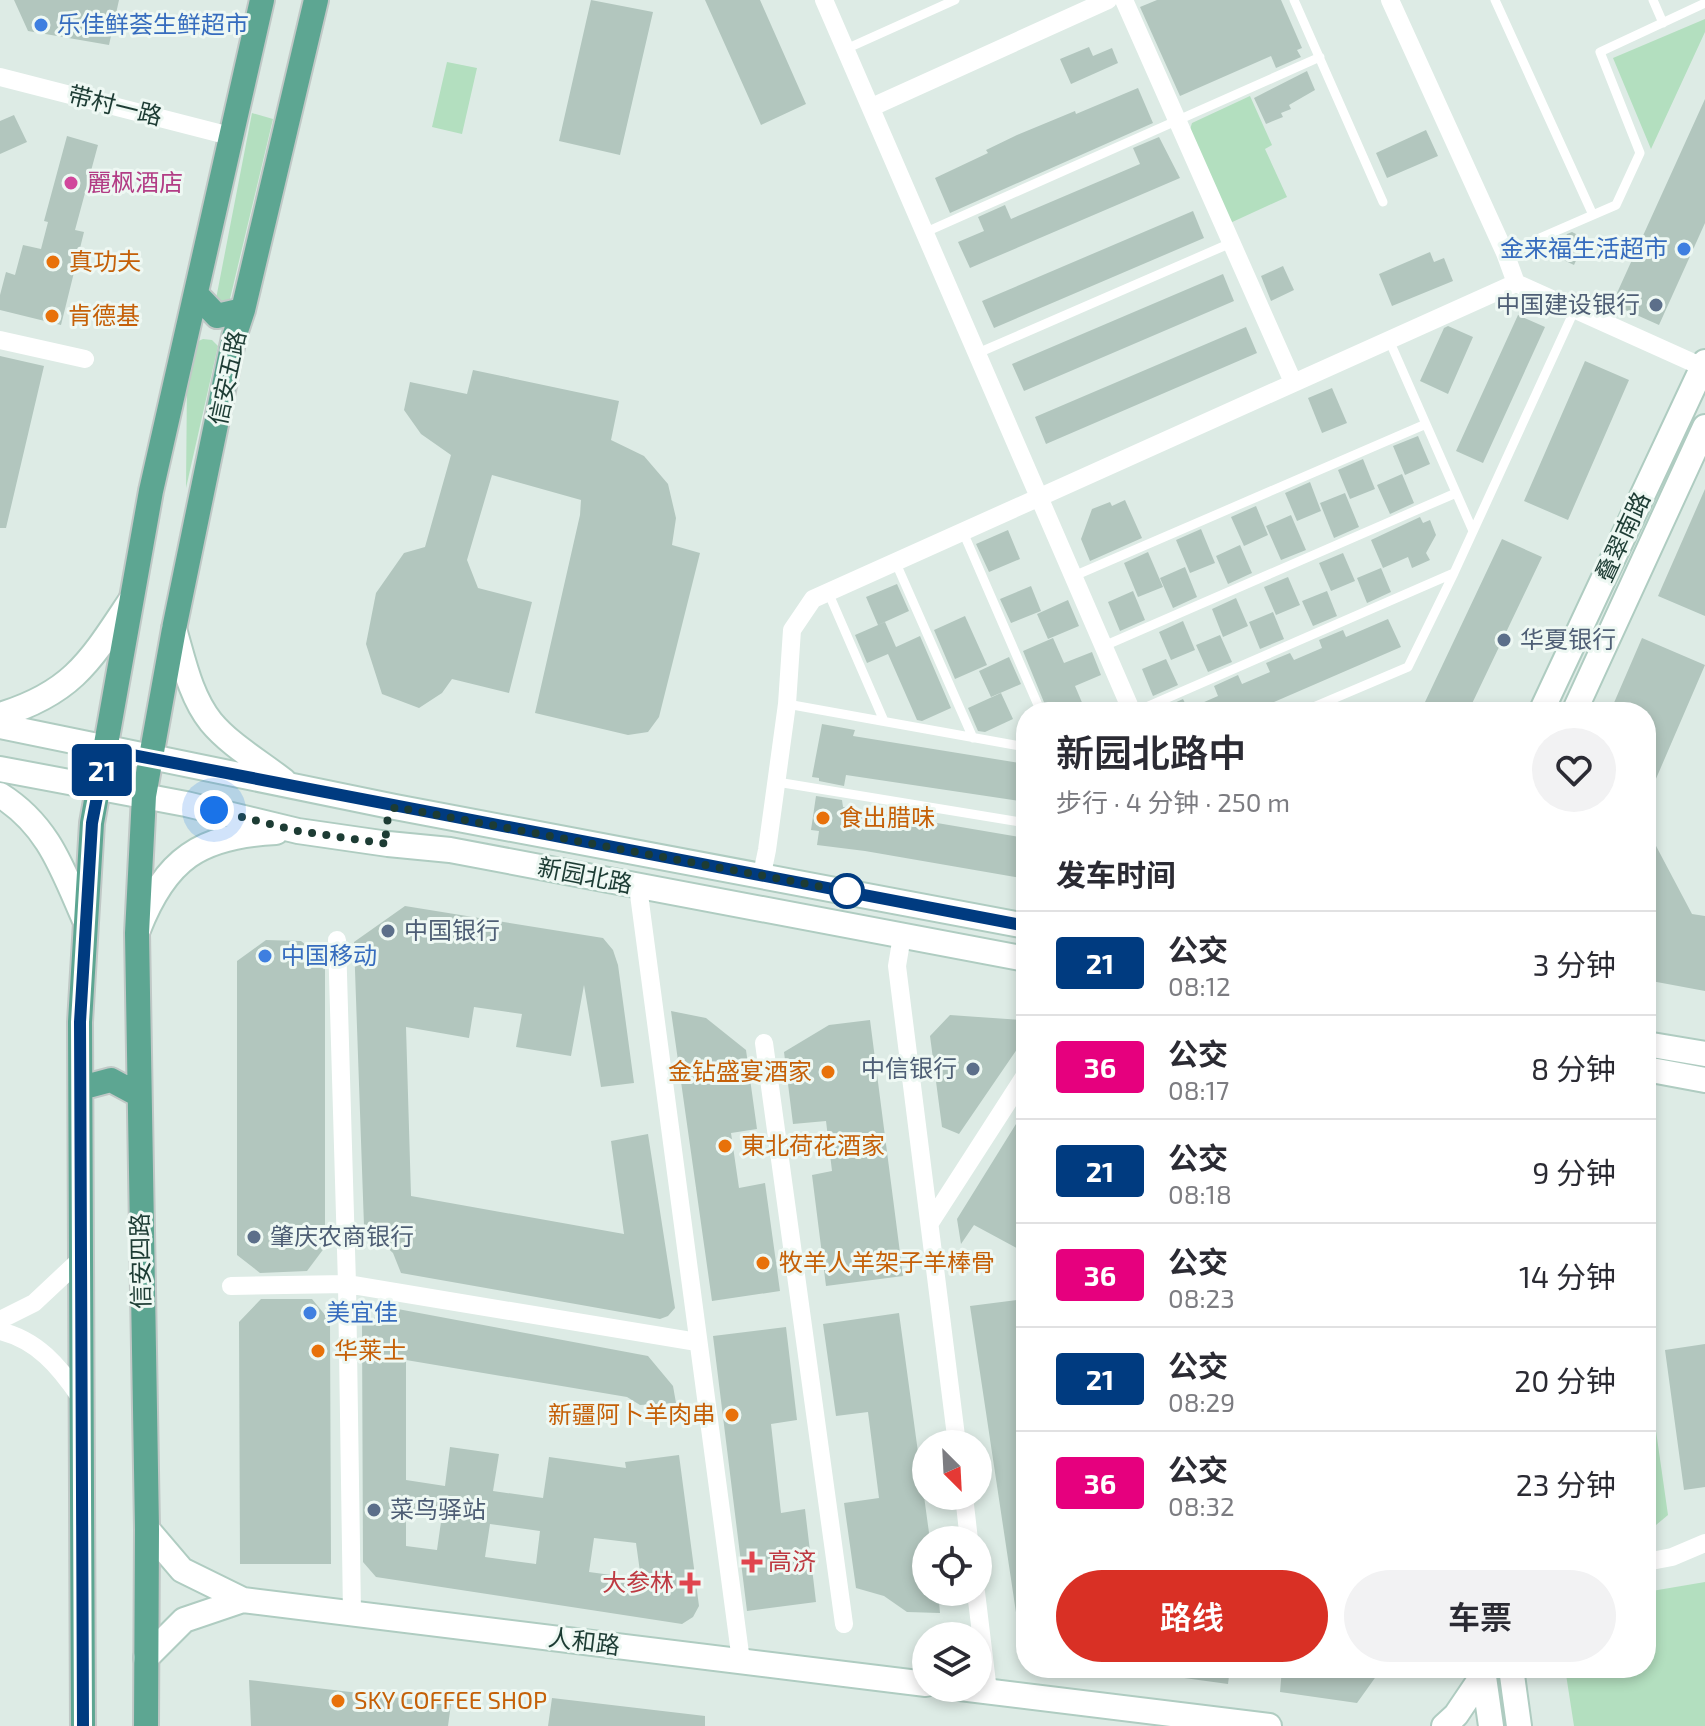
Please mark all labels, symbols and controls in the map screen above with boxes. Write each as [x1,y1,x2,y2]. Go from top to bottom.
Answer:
place label: 乐佳鲜荟生鲜超市 [57,9,249,38]
marker: 乐佳鲜荟生鲜超市 [32,16,50,34]
street label: 带村一路 [65,79,165,130]
place label: 麗枫酒店 [87,167,183,196]
marker: 麗枫酒店 [62,174,80,192]
place label: 金来福生活超市 [1500,233,1668,262]
marker: 金来福生活超市 [1675,240,1693,258]
place label: 真功夫 [69,246,141,275]
marker: 真功夫 [44,253,62,271]
place label: 中国建设银行 [1496,289,1640,318]
marker: 中国建设银行 [1647,296,1665,314]
place label: 肯德基 [68,300,140,329]
marker: 肯德基 [43,307,61,325]
street label: 信安五路 [202,328,251,428]
street label: 叠翠南路 [1588,487,1655,586]
place label: 华夏银行 [1520,624,1616,653]
marker: 华夏银行 [1495,631,1513,649]
button: heart [1532,728,1616,812]
text: 新园北路中 [1056,729,1246,775]
line badge: 21 [66,744,138,796]
text: 21 [88,753,116,787]
text: 步行 · 4 分钟 · 250 m [1056,786,1290,817]
your location [194,790,234,830]
place label: 食出腊味 [839,802,935,831]
marker: 食出腊味 [814,809,832,827]
street label: 新园北路 [535,851,635,898]
text: 发车时间 [1056,856,1176,892]
unlabelled marker [830,874,864,908]
place label: 中国银行 [404,915,500,944]
marker: 中国银行 [379,922,397,940]
text: 公交 [1168,931,1228,967]
place label: 中国移动 [281,940,377,969]
text: 21 [1086,946,1114,980]
text: 3 分钟 [1533,946,1616,982]
marker: 中国移动 [256,947,274,965]
text: 08:12 [1168,970,1231,1001]
text: 公交 [1168,1035,1228,1071]
text: 36 [1084,1050,1116,1084]
text: 8 分钟 [1531,1050,1616,1086]
place label: 中信银行 [861,1053,957,1082]
place label: 金钻盛宴酒家 [668,1056,812,1085]
marker: 中信银行 [964,1060,982,1078]
marker: 金钻盛宴酒家 [819,1063,837,1081]
text: 08:17 [1168,1074,1229,1105]
place label: 東北荷花酒家 [741,1130,885,1159]
marker: 東北荷花酒家 [716,1137,734,1155]
text: 公交 [1168,1139,1228,1175]
text: 21 [1086,1154,1114,1188]
text: 9 分钟 [1532,1154,1616,1190]
text: 08:18 [1168,1178,1232,1209]
street label: 信安四路 [124,1213,155,1309]
place label: 肇庆农商银行 [270,1221,414,1250]
marker: 肇庆农商银行 [245,1228,263,1246]
text: 公交 [1168,1243,1228,1279]
place label: 牧羊人羊架子羊棒骨 [779,1247,995,1276]
marker: 牧羊人羊架子羊棒骨 [754,1254,772,1272]
text: 36 [1084,1258,1116,1292]
text: 14 分钟 [1519,1258,1616,1294]
text: 08:23 [1168,1282,1235,1313]
place label: 美宜佳 [326,1297,398,1326]
marker: 美宜佳 [301,1304,319,1322]
place label: 华莱士 [334,1335,406,1364]
marker: 华莱士 [309,1342,327,1360]
text: 公交 [1168,1347,1228,1383]
text: 21 [1086,1362,1114,1396]
text: 20 分钟 [1514,1362,1616,1398]
text: 08:29 [1168,1386,1235,1417]
place label: 新疆阿卜羊肉串 [548,1399,716,1428]
marker: 新疆阿卜羊肉串 [723,1406,741,1424]
north arrow [912,1430,992,1510]
map controls [912,1430,992,1702]
text: 公交 [1168,1451,1228,1487]
text: 36 [1084,1466,1116,1500]
text: 23 分钟 [1516,1466,1616,1502]
text: 08:32 [1168,1490,1235,1521]
place label: 菜鸟驿站 [390,1494,486,1523]
marker: 菜鸟驿站 [365,1501,383,1519]
button: locate [912,1526,992,1606]
place label: 高济 [768,1546,816,1575]
marker: 高济 [743,1553,761,1571]
place label: 大参林 [602,1567,674,1596]
button: 路线 [1056,1570,1328,1662]
button: 车票 [1344,1570,1616,1662]
marker: 大参林 [681,1574,699,1592]
street label: 人和路 [547,1622,622,1659]
button: layers [912,1622,992,1702]
place label: SKY COFFEE SHOP [354,1685,547,1714]
marker: SKY COFFEE SHOP [329,1692,347,1710]

